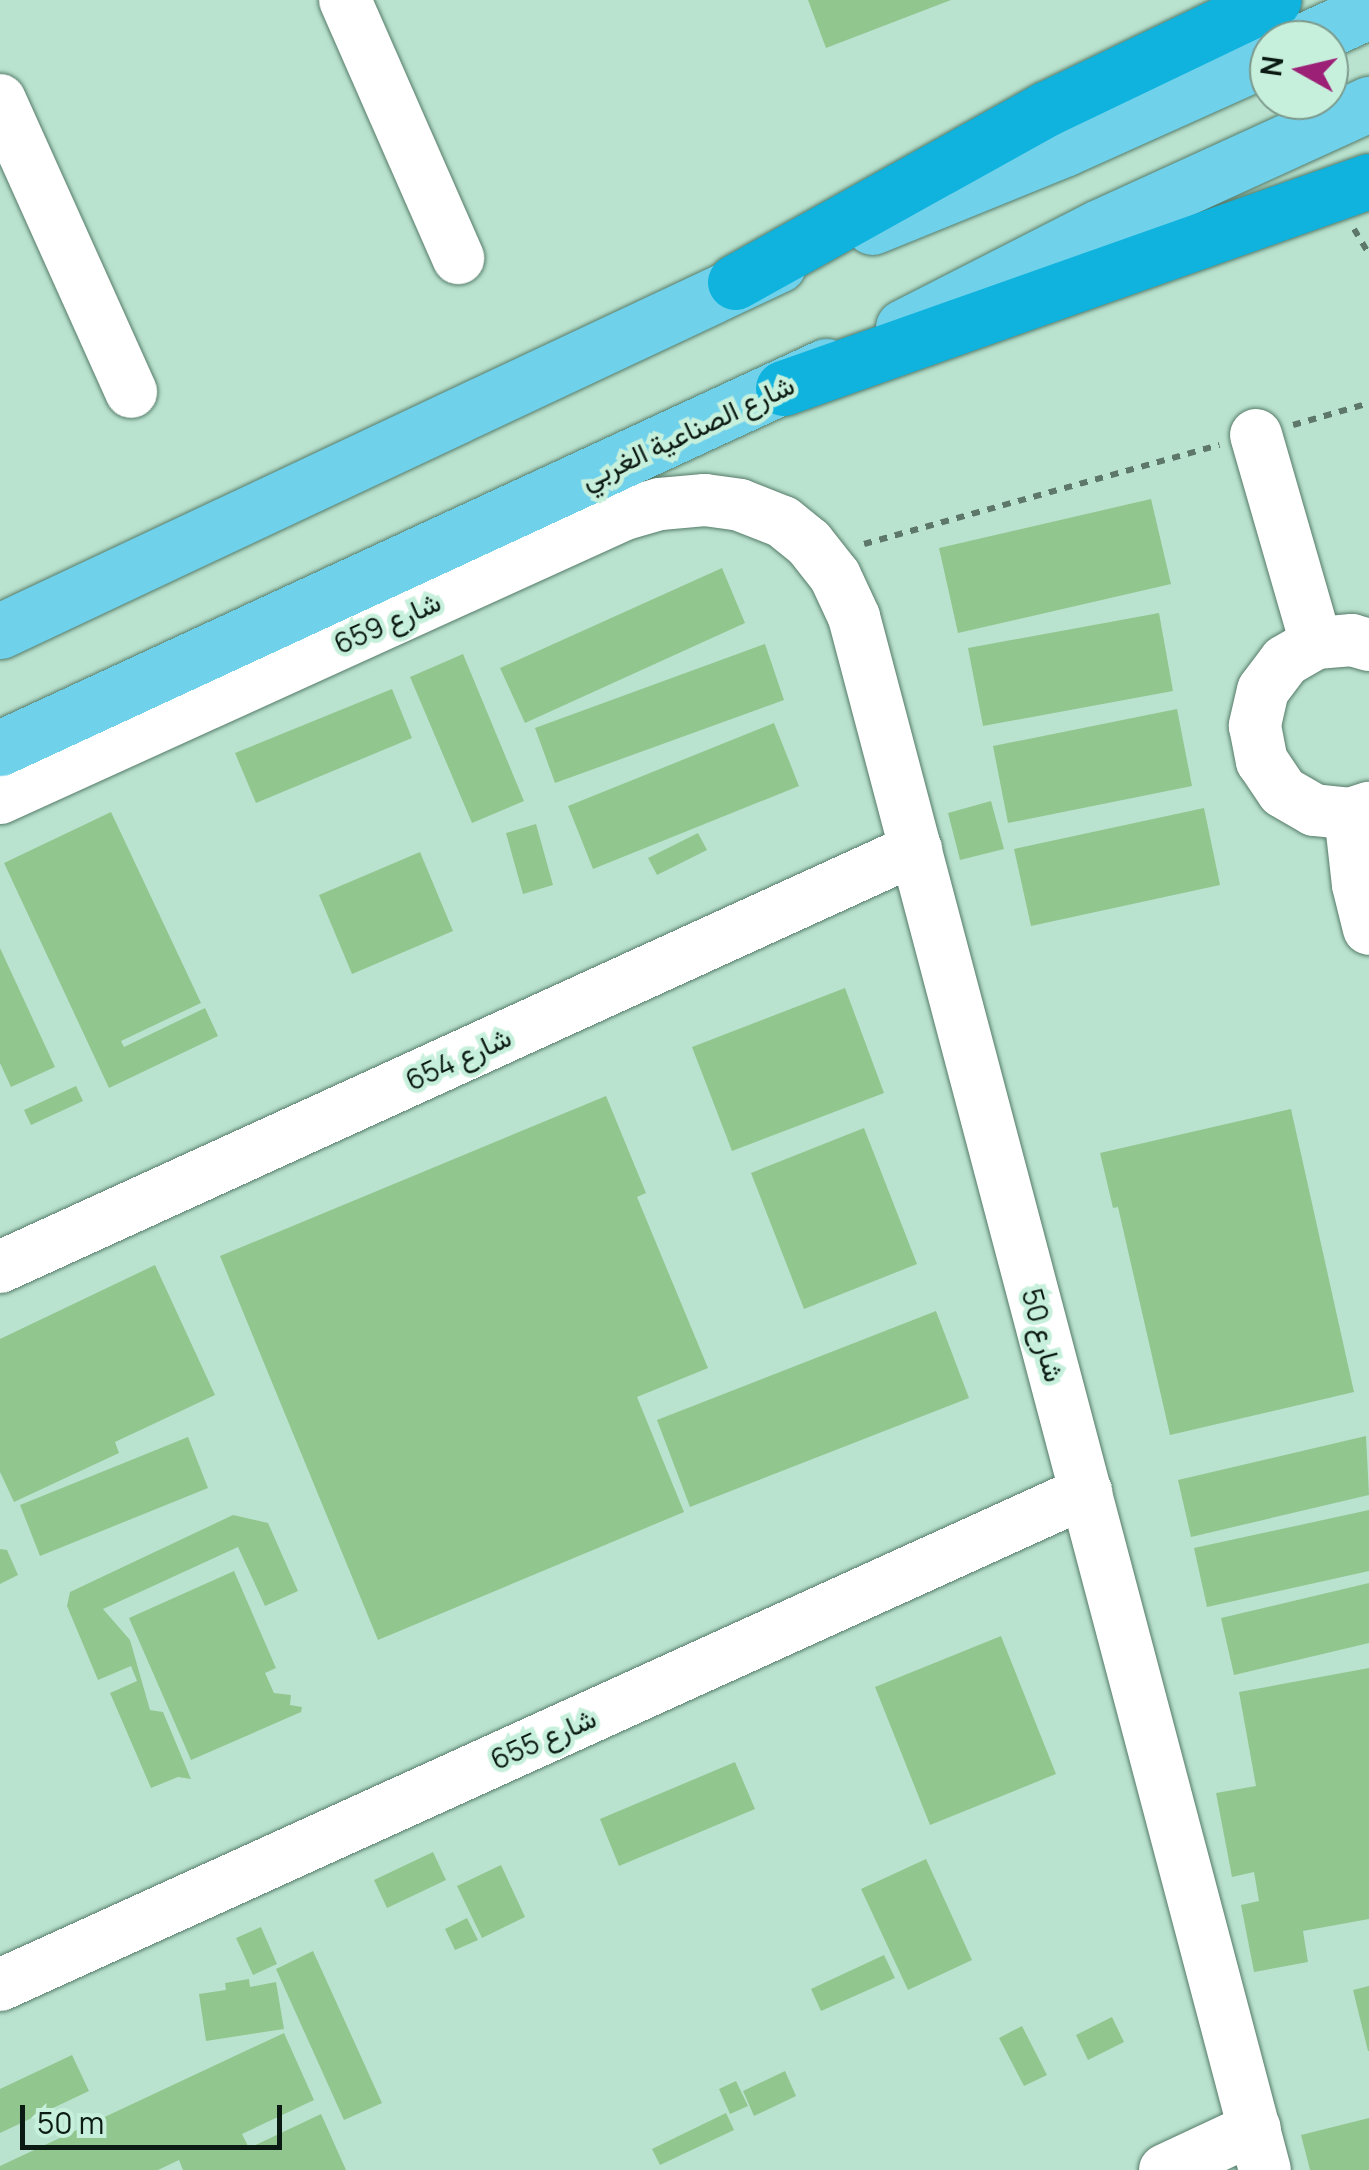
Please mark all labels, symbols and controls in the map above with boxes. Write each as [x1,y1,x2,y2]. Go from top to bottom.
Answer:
north arrow [1249,20,1349,120]
text: N [1251,54,1291,79]
street label: شارع الصناعية الغربي [575,367,799,495]
street label: شارع 659 [329,584,445,660]
street label: شارع 654 [400,1019,516,1097]
street label: شارع 50 [1015,1285,1073,1385]
street label: شارع 655 [485,1700,601,1776]
scale bar [25,2085,288,2147]
text: 50 m [37,2102,104,2143]

